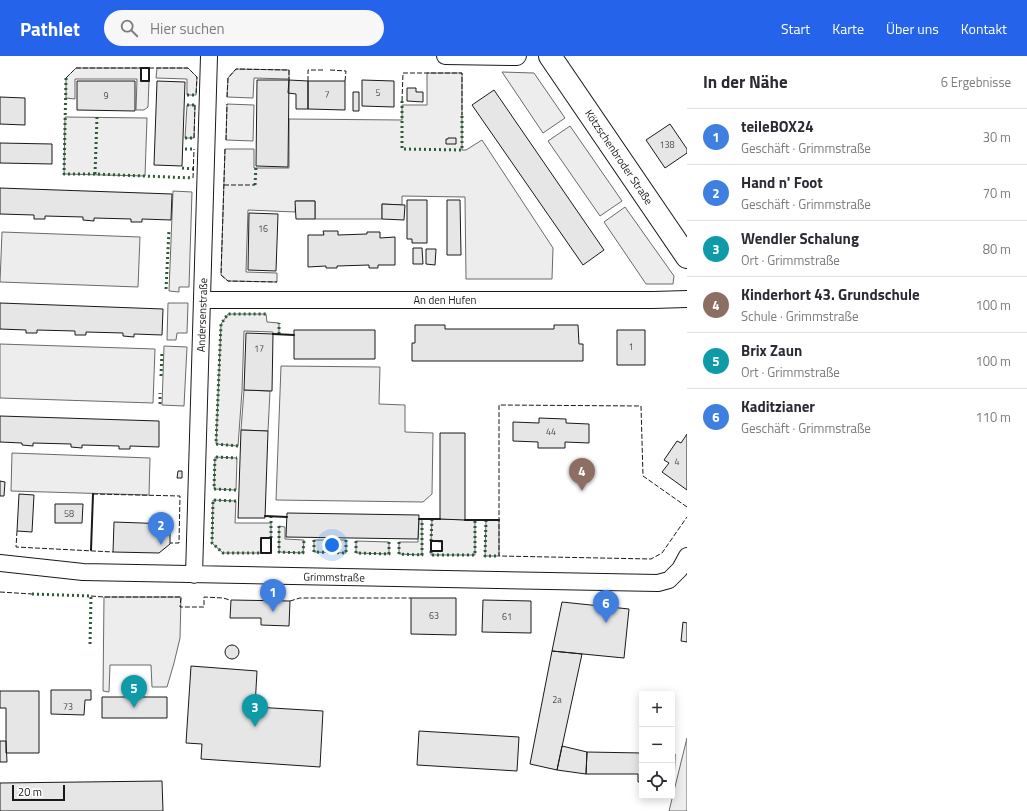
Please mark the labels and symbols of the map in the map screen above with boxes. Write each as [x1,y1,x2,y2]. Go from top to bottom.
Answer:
house number: 5 [375,86,381,99]
house number: 7 [324,88,330,101]
house number: 9 [103,89,109,102]
street label: Kötzschenbroder Straße [581,106,657,208]
house number: 138 [659,138,675,151]
house number: 16 [258,222,268,235]
street label: Andersenstraße [193,277,211,352]
street label: An den Hufen [414,292,477,308]
house number: 1 [628,340,634,353]
house number: 17 [254,342,264,355]
house number: 44 [546,425,556,438]
house number: 4 [674,455,680,468]
pin: 4 [569,458,595,491]
house number: 58 [64,507,74,520]
pin: 2 [148,512,174,545]
your location [322,535,342,555]
street label: Grimmstraße [303,568,365,586]
pin: 1 [260,579,286,612]
pin: 6 [593,590,619,623]
house number: 63 [429,609,439,622]
house number: 61 [502,610,512,623]
pin: 5 [121,675,147,708]
house number: 2a [552,693,562,706]
pin: 3 [242,694,268,727]
house number: 73 [63,700,73,713]
scale bar [12,783,65,802]

